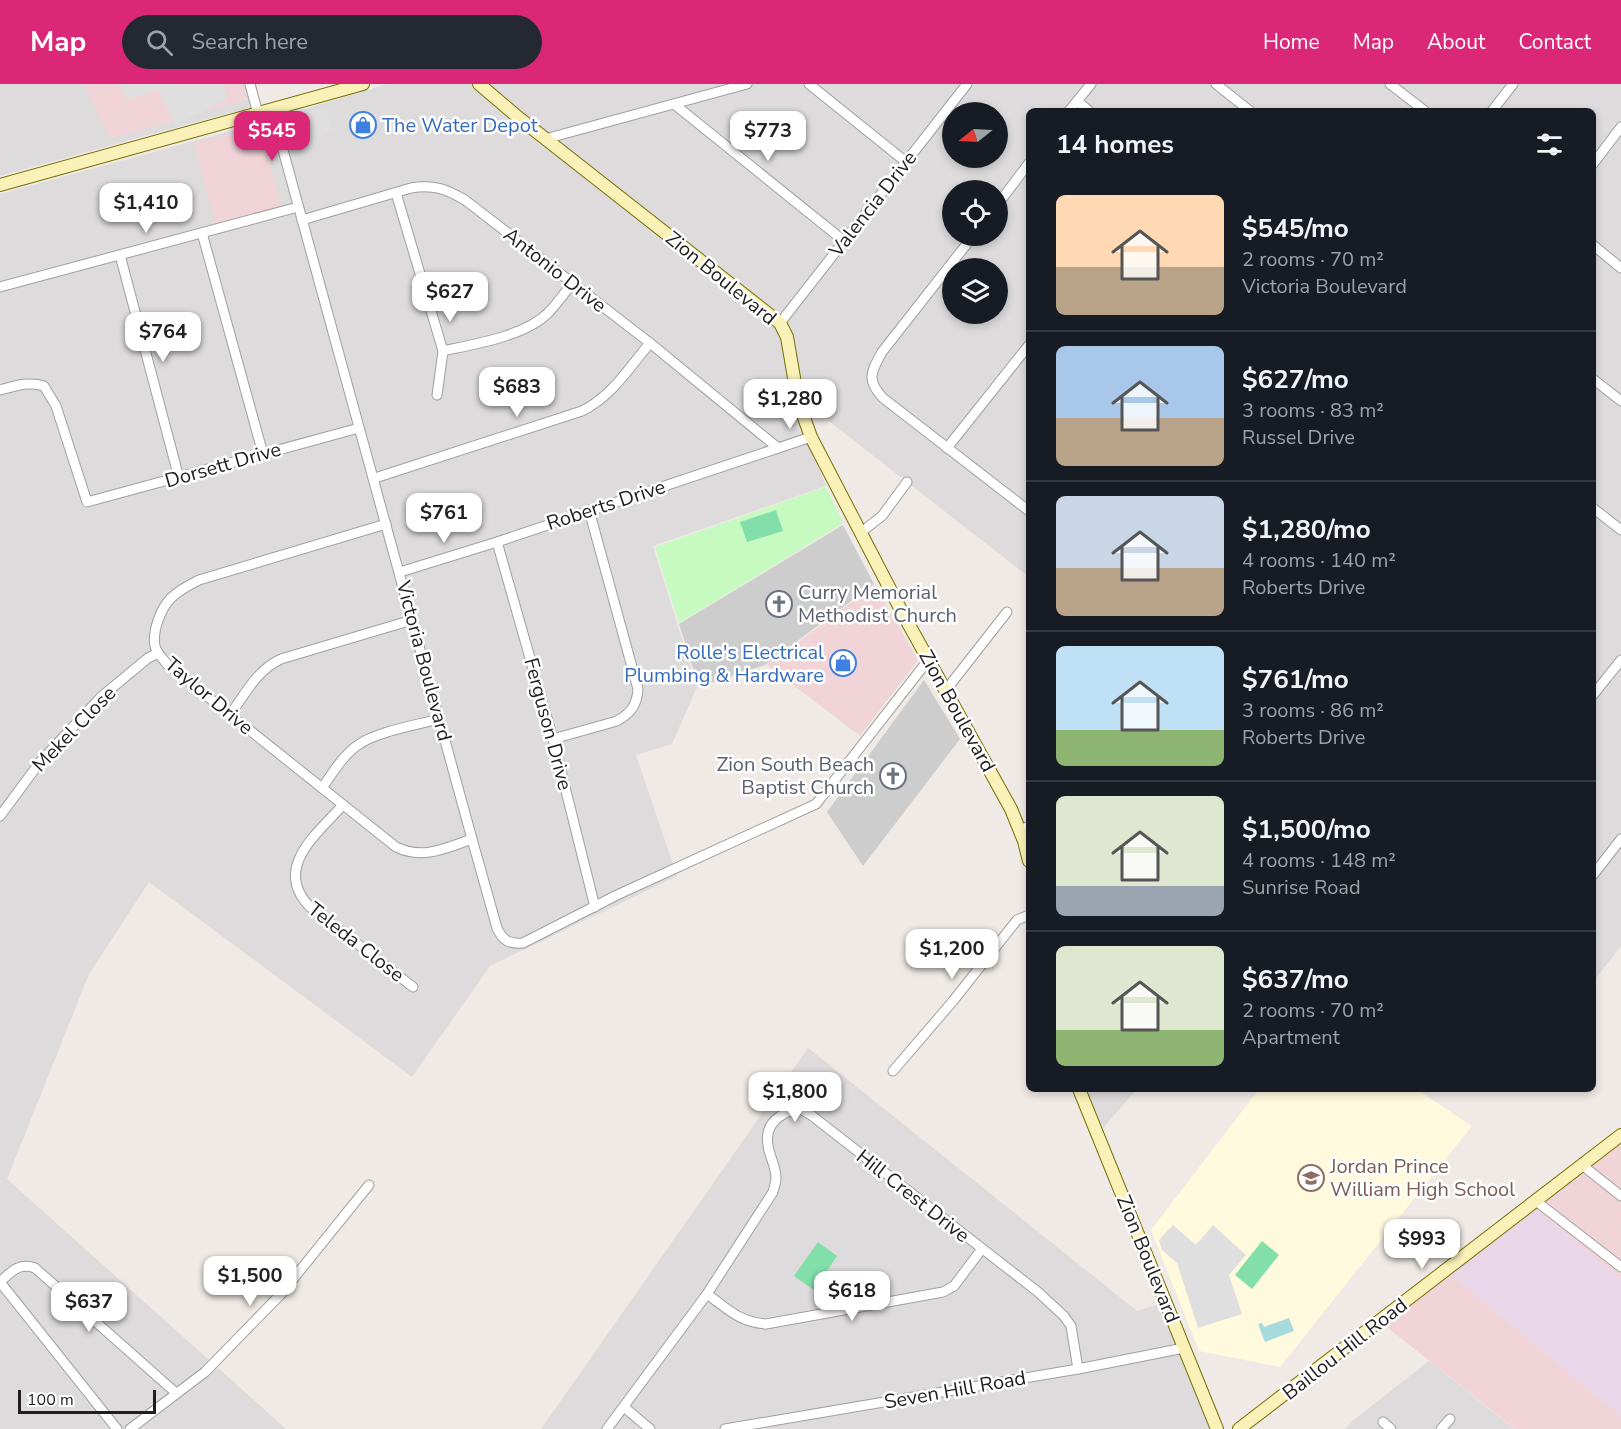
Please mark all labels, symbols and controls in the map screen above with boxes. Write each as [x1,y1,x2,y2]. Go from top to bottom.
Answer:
search box [122,15,542,69]
text: Map [30,23,86,61]
icon: search [143,26,176,59]
text: Search here [191,27,308,57]
text: Home [1263,28,1320,56]
text: Map [1353,28,1394,56]
text: About [1427,28,1485,56]
text: Contact [1518,28,1591,56]
north arrow [942,102,1008,168]
map controls [942,102,1008,324]
shop icon: The Water Depot [348,110,378,140]
pin: $545 [236,111,308,162]
pin: $773 [732,111,804,162]
place label: The Water Depot [382,112,539,139]
text: $545 [248,117,296,144]
text: $773 [744,117,792,144]
text: 14 homes [1056,127,1174,162]
icon: filters [1533,128,1566,161]
street label: Valencia Drive [822,145,923,264]
button: locate [942,180,1008,246]
pin: $1,410 [97,183,195,234]
text: $1,410 [114,189,178,216]
text: $545/mo [1242,211,1349,246]
icon: home [1104,219,1176,291]
street label: Antonio Drive [498,221,612,319]
street label: Zion Boulevard [660,225,782,331]
text: 2 rooms · 70 m² [1242,246,1384,273]
button: layers [942,258,1008,324]
pin: $627 [414,272,486,323]
text: Victoria Boulevard [1242,273,1407,300]
text: $627 [426,278,474,305]
pin: $764 [127,312,199,363]
text: $764 [139,318,187,345]
text: $627/mo [1242,362,1349,397]
pin: $683 [481,367,553,418]
icon: home [1104,370,1176,442]
text: $683 [493,373,541,400]
pin: $1,280 [741,379,839,430]
text: $1,280 [758,385,822,412]
text: 3 rooms · 83 m² [1242,397,1384,424]
text: Russel Drive [1242,424,1355,451]
street label: Dorsett Drive [162,436,284,494]
street label: Roberts Drive [543,473,669,537]
pin: $761 [408,493,480,544]
text: $761 [420,499,468,526]
text: $1,280/mo [1242,512,1371,547]
icon: home [1104,520,1176,592]
text: 4 rooms · 140 m² [1242,547,1396,574]
text: Roberts Drive [1242,574,1365,601]
street label: Victoria Boulevard [389,577,458,744]
place label: Curry Memorial Methodist Church [798,579,957,629]
church icon: Curry Memorial Methodist Church [764,589,794,619]
place label: Rolle's Electrical Plumbing & Hardware [624,639,824,689]
street label: Zion Boulevard [912,645,1002,777]
shop icon: Rolle's Electrical Plumbing & Hardware [828,648,858,678]
street label: Taylor Drive [159,651,259,741]
street label: Ferguson Drive [517,655,579,793]
text: $761/mo [1242,662,1349,697]
icon: home [1104,670,1176,742]
street label: Mekel Close [26,680,122,778]
text: 3 rooms · 86 m² [1242,697,1384,724]
text: Roberts Drive [1242,724,1365,751]
place label: Zion South Beach Baptist Church [716,751,874,801]
church icon: Zion South Beach Baptist Church [878,761,908,791]
text: $1,500/mo [1242,812,1371,847]
icon: home [1104,820,1176,892]
text: 4 rooms · 148 m² [1242,847,1396,874]
text: Sunrise Road [1242,874,1361,901]
street label: Teleda Close [302,896,410,988]
pin: $1,200 [903,929,1001,980]
text: $1,200 [920,935,984,962]
text: $637/mo [1242,962,1349,997]
icon: home [1104,970,1176,1042]
text: 2 rooms · 70 m² [1242,997,1384,1024]
text: Apartment [1242,1024,1340,1051]
pin: $1,800 [746,1072,844,1123]
text: $1,800 [763,1078,827,1105]
street label: Hill Crest Drive [851,1143,975,1249]
place label: Jordan Prince William High School [1329,1153,1515,1203]
school or university icon: Jordan Prince William High School [1296,1163,1326,1193]
street label: Zion Boulevard [1110,1191,1186,1327]
pin: $993 [1386,1219,1458,1270]
text: $993 [1398,1225,1446,1252]
pin: $1,500 [201,1256,299,1307]
text: $1,500 [218,1262,282,1289]
pin: $618 [816,1271,888,1322]
text: $618 [828,1277,876,1304]
pin: $637 [53,1282,125,1333]
text: $637 [65,1288,113,1315]
street label: Baillou Hill Road [1277,1292,1413,1406]
street label: Seven Hill Road [882,1364,1028,1416]
scale bar [18,1387,156,1414]
text: 100 m [27,1389,74,1411]

